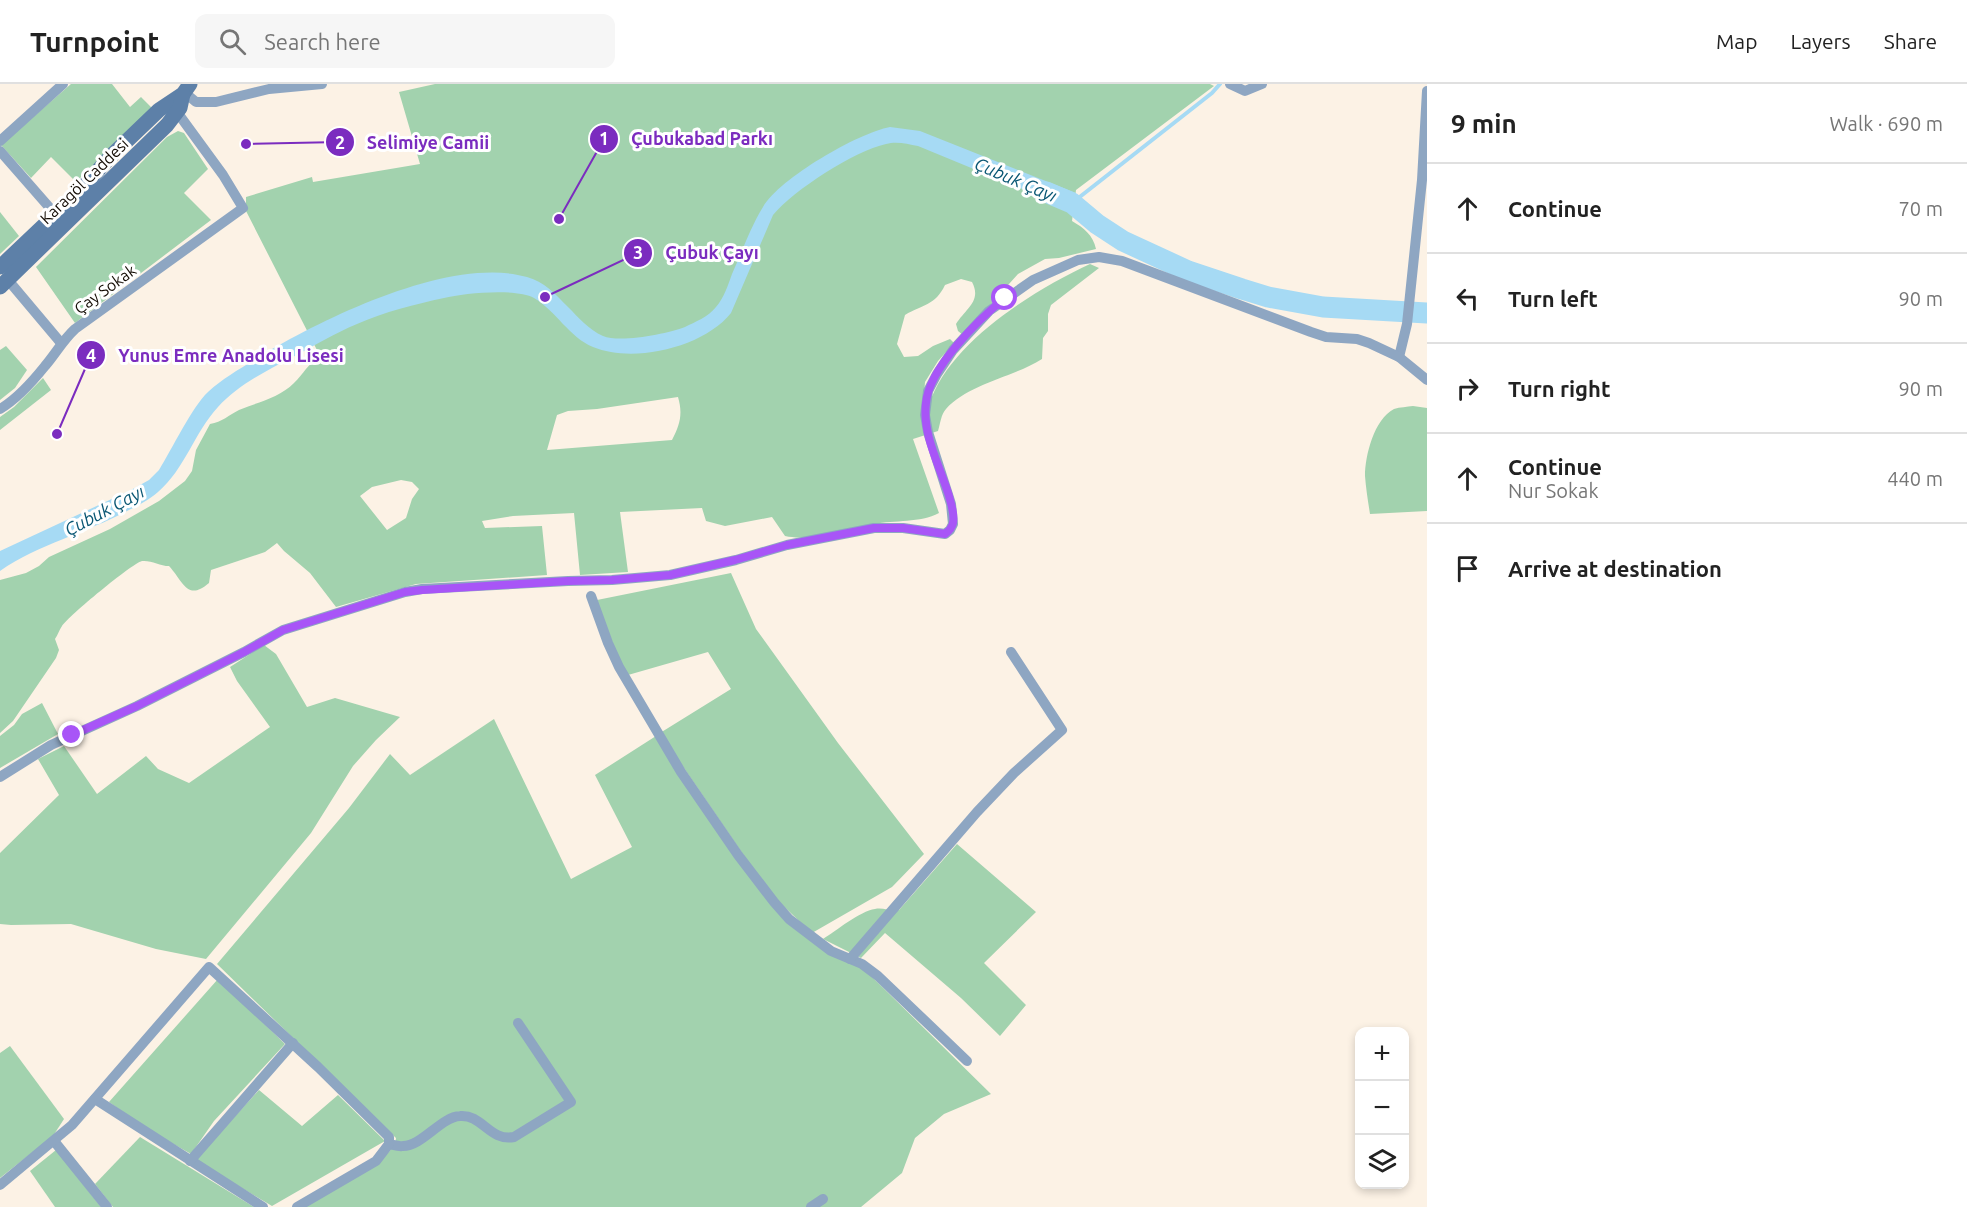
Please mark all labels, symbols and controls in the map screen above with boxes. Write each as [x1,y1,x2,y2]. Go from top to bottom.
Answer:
search box [195,14,615,68]
icon: search [216,25,249,58]
text: Turnpoint [30,26,159,57]
text: Search here [264,29,381,54]
text: Map [1716,29,1757,53]
text: Layers [1790,29,1851,53]
text: Share [1884,29,1937,53]
text: 9 min [1451,109,1517,138]
text: Walk · 690 m [1830,112,1943,135]
callout: Çubukabad Parkı [589,121,785,157]
callout: Selimiye Camii [325,124,501,160]
text: 1 [599,128,609,148]
text: Çubukabad Parkı [631,128,773,149]
text: 2 [335,132,345,152]
text: Selimiye Camii [367,132,489,152]
street label: Karagöl Caddesi [36,135,132,227]
water label: Çubuk Çayı [972,153,1061,205]
icon: ahead [1451,192,1484,225]
text: Continue [1508,196,1602,221]
text: 70 m [1899,197,1943,220]
callout: Çubuk Çayı [623,235,770,271]
text: 3 [633,242,643,262]
text: Çubuk Çayı [665,242,759,263]
street label: Çay Sokak [71,261,139,317]
icon: left [1451,282,1484,315]
route start [991,284,1017,310]
text: Turn left [1508,286,1598,311]
text: 90 m [1899,287,1943,310]
callout: Yunus Emre Anadolu Lisesi [76,337,356,373]
text: 4 [86,345,96,365]
text: Yunus Emre Anadolu Lisesi [118,345,344,365]
icon: right [1451,372,1484,405]
text: Turn right [1508,376,1610,401]
text: 90 m [1899,377,1943,400]
text: Continue [1508,454,1602,479]
icon: ahead [1451,462,1484,495]
text: 440 m [1887,467,1943,490]
text: Nur Sokak [1508,479,1599,502]
water label: Çubuk Çayı [61,480,148,539]
icon: arrive [1451,552,1484,585]
text: Arrive at destination [1508,556,1722,581]
route end [58,721,84,747]
map controls [1355,1027,1409,1189]
button: + [1355,1027,1409,1081]
button: − [1355,1081,1409,1135]
button: layers [1355,1135,1409,1189]

